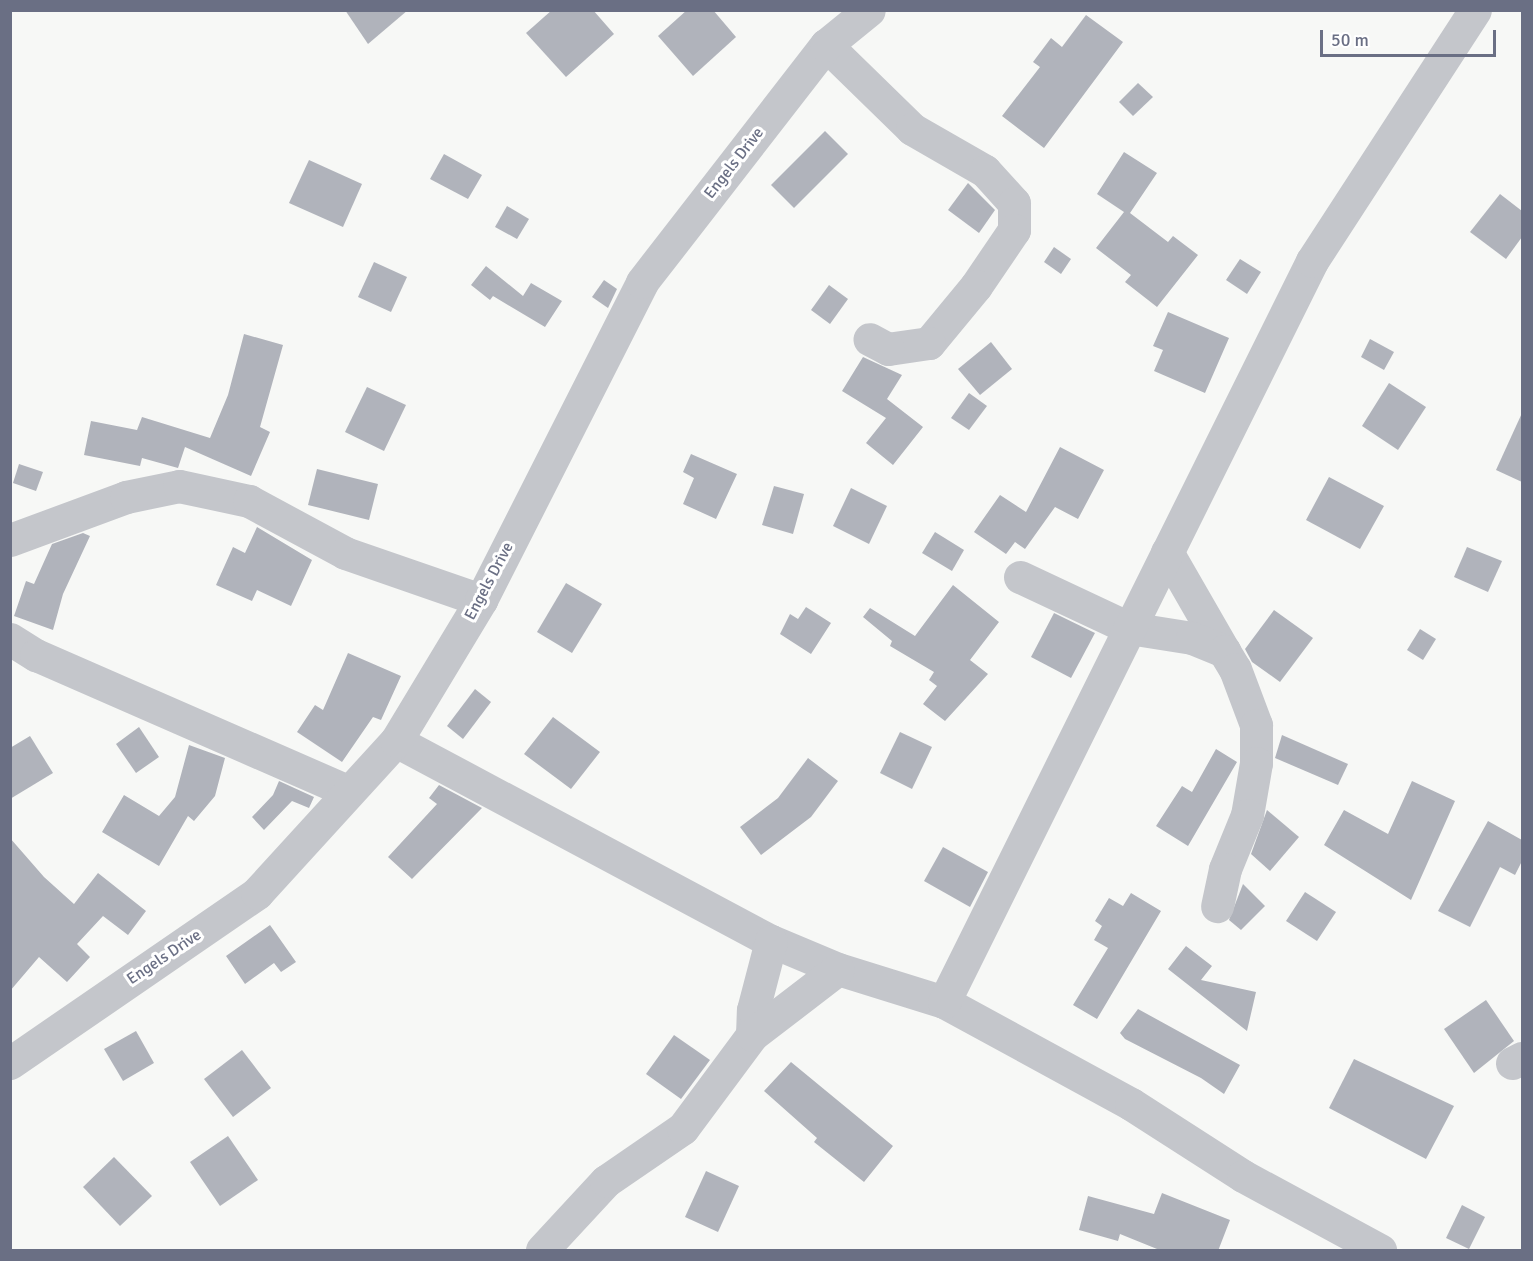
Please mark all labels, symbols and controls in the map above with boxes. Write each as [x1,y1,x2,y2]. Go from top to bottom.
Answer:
scale bar [1323,18,1498,56]
text: 50 m [1331,29,1369,51]
street label: Engels Drive [700,124,768,202]
street label: Engels Drive [461,539,517,623]
street label: Engels Drive [123,925,205,989]

